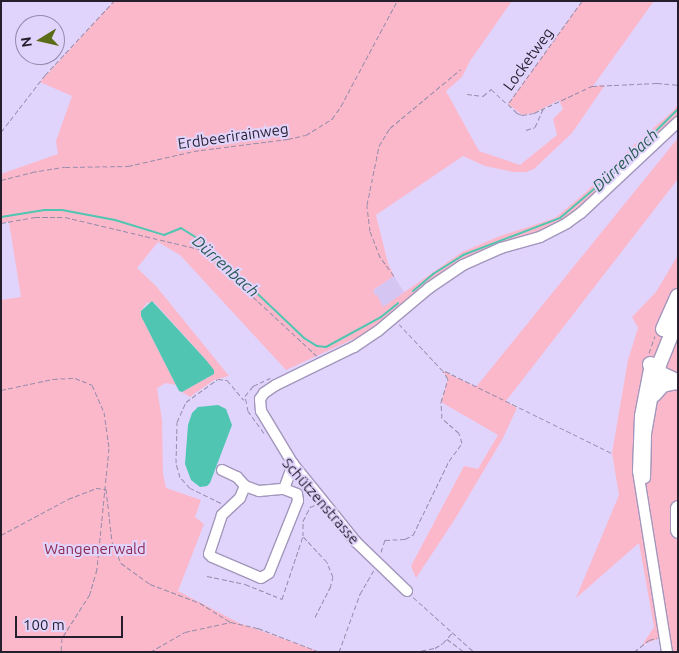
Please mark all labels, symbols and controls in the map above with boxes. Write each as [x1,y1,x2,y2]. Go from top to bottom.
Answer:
north arrow [15,15,65,65]
street label: Locketweg [499,24,557,94]
text: N [17,36,35,49]
street label: Erdbeerirainweg [176,119,290,153]
water label: Dürrenbach [588,125,662,195]
water label: Dürrenbach [189,231,263,301]
street label: Schützenstrasse [279,454,363,548]
park label: Wangenerwald [44,540,146,558]
scale bar [18,606,125,638]
text: 100 m [23,616,65,633]

